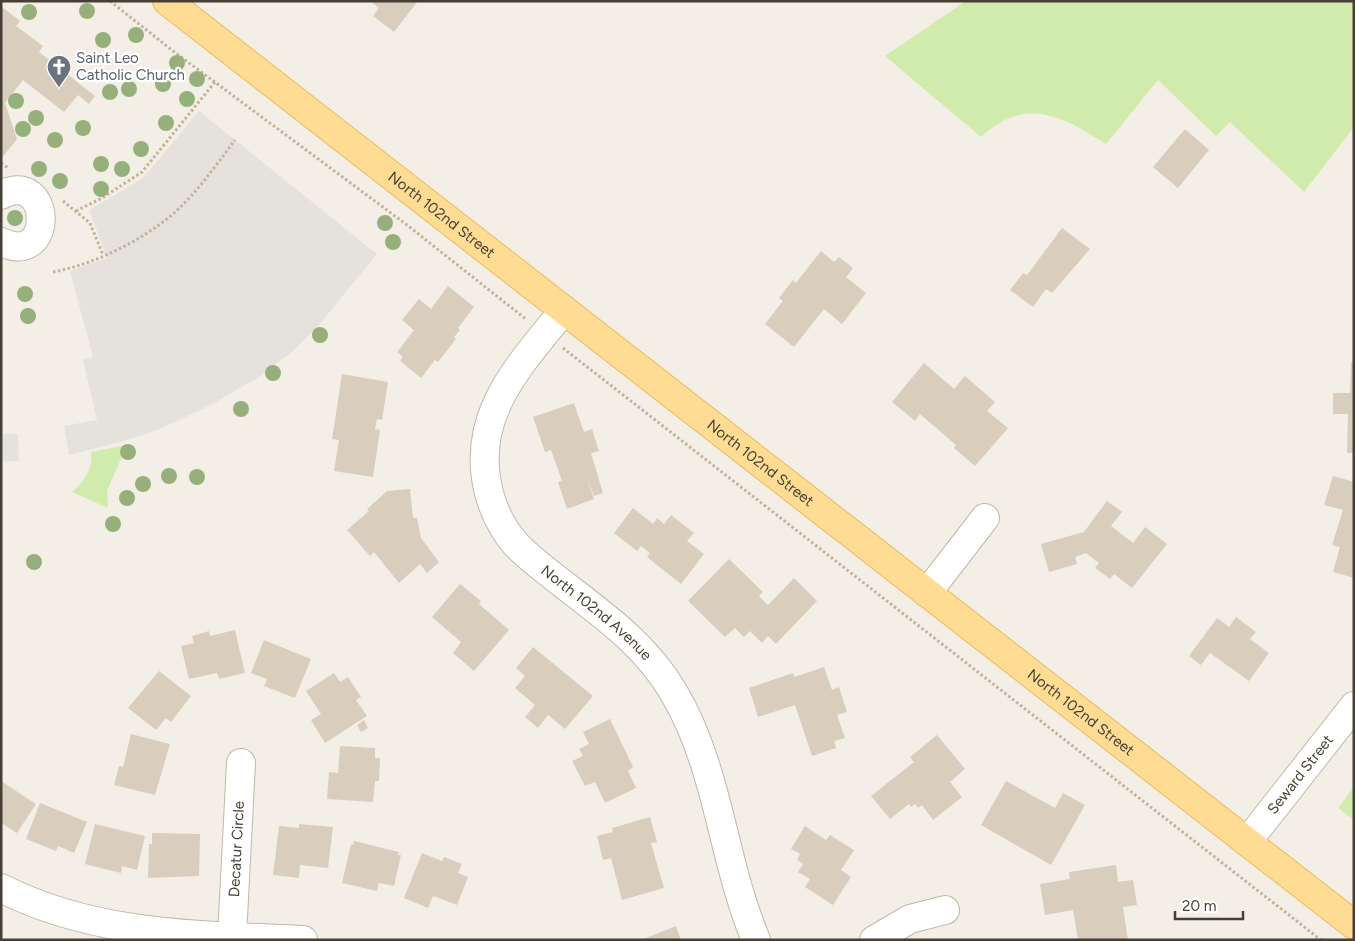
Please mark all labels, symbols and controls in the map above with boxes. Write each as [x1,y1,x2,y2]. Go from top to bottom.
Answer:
place label: Saint Leo Catholic Church [76,49,185,84]
church icon: Saint Leo Catholic Church [46,54,72,88]
street label: North 102nd Street [385,168,499,262]
street label: North 102nd Street [703,416,818,510]
street label: North 102nd Avenue [537,561,656,664]
street label: North 102nd Street [1024,665,1138,760]
street label: Seward Street [1263,731,1337,818]
street label: Decatur Circle [225,801,248,898]
scale bar [1175,888,1242,920]
text: 20 m [1182,897,1216,915]

